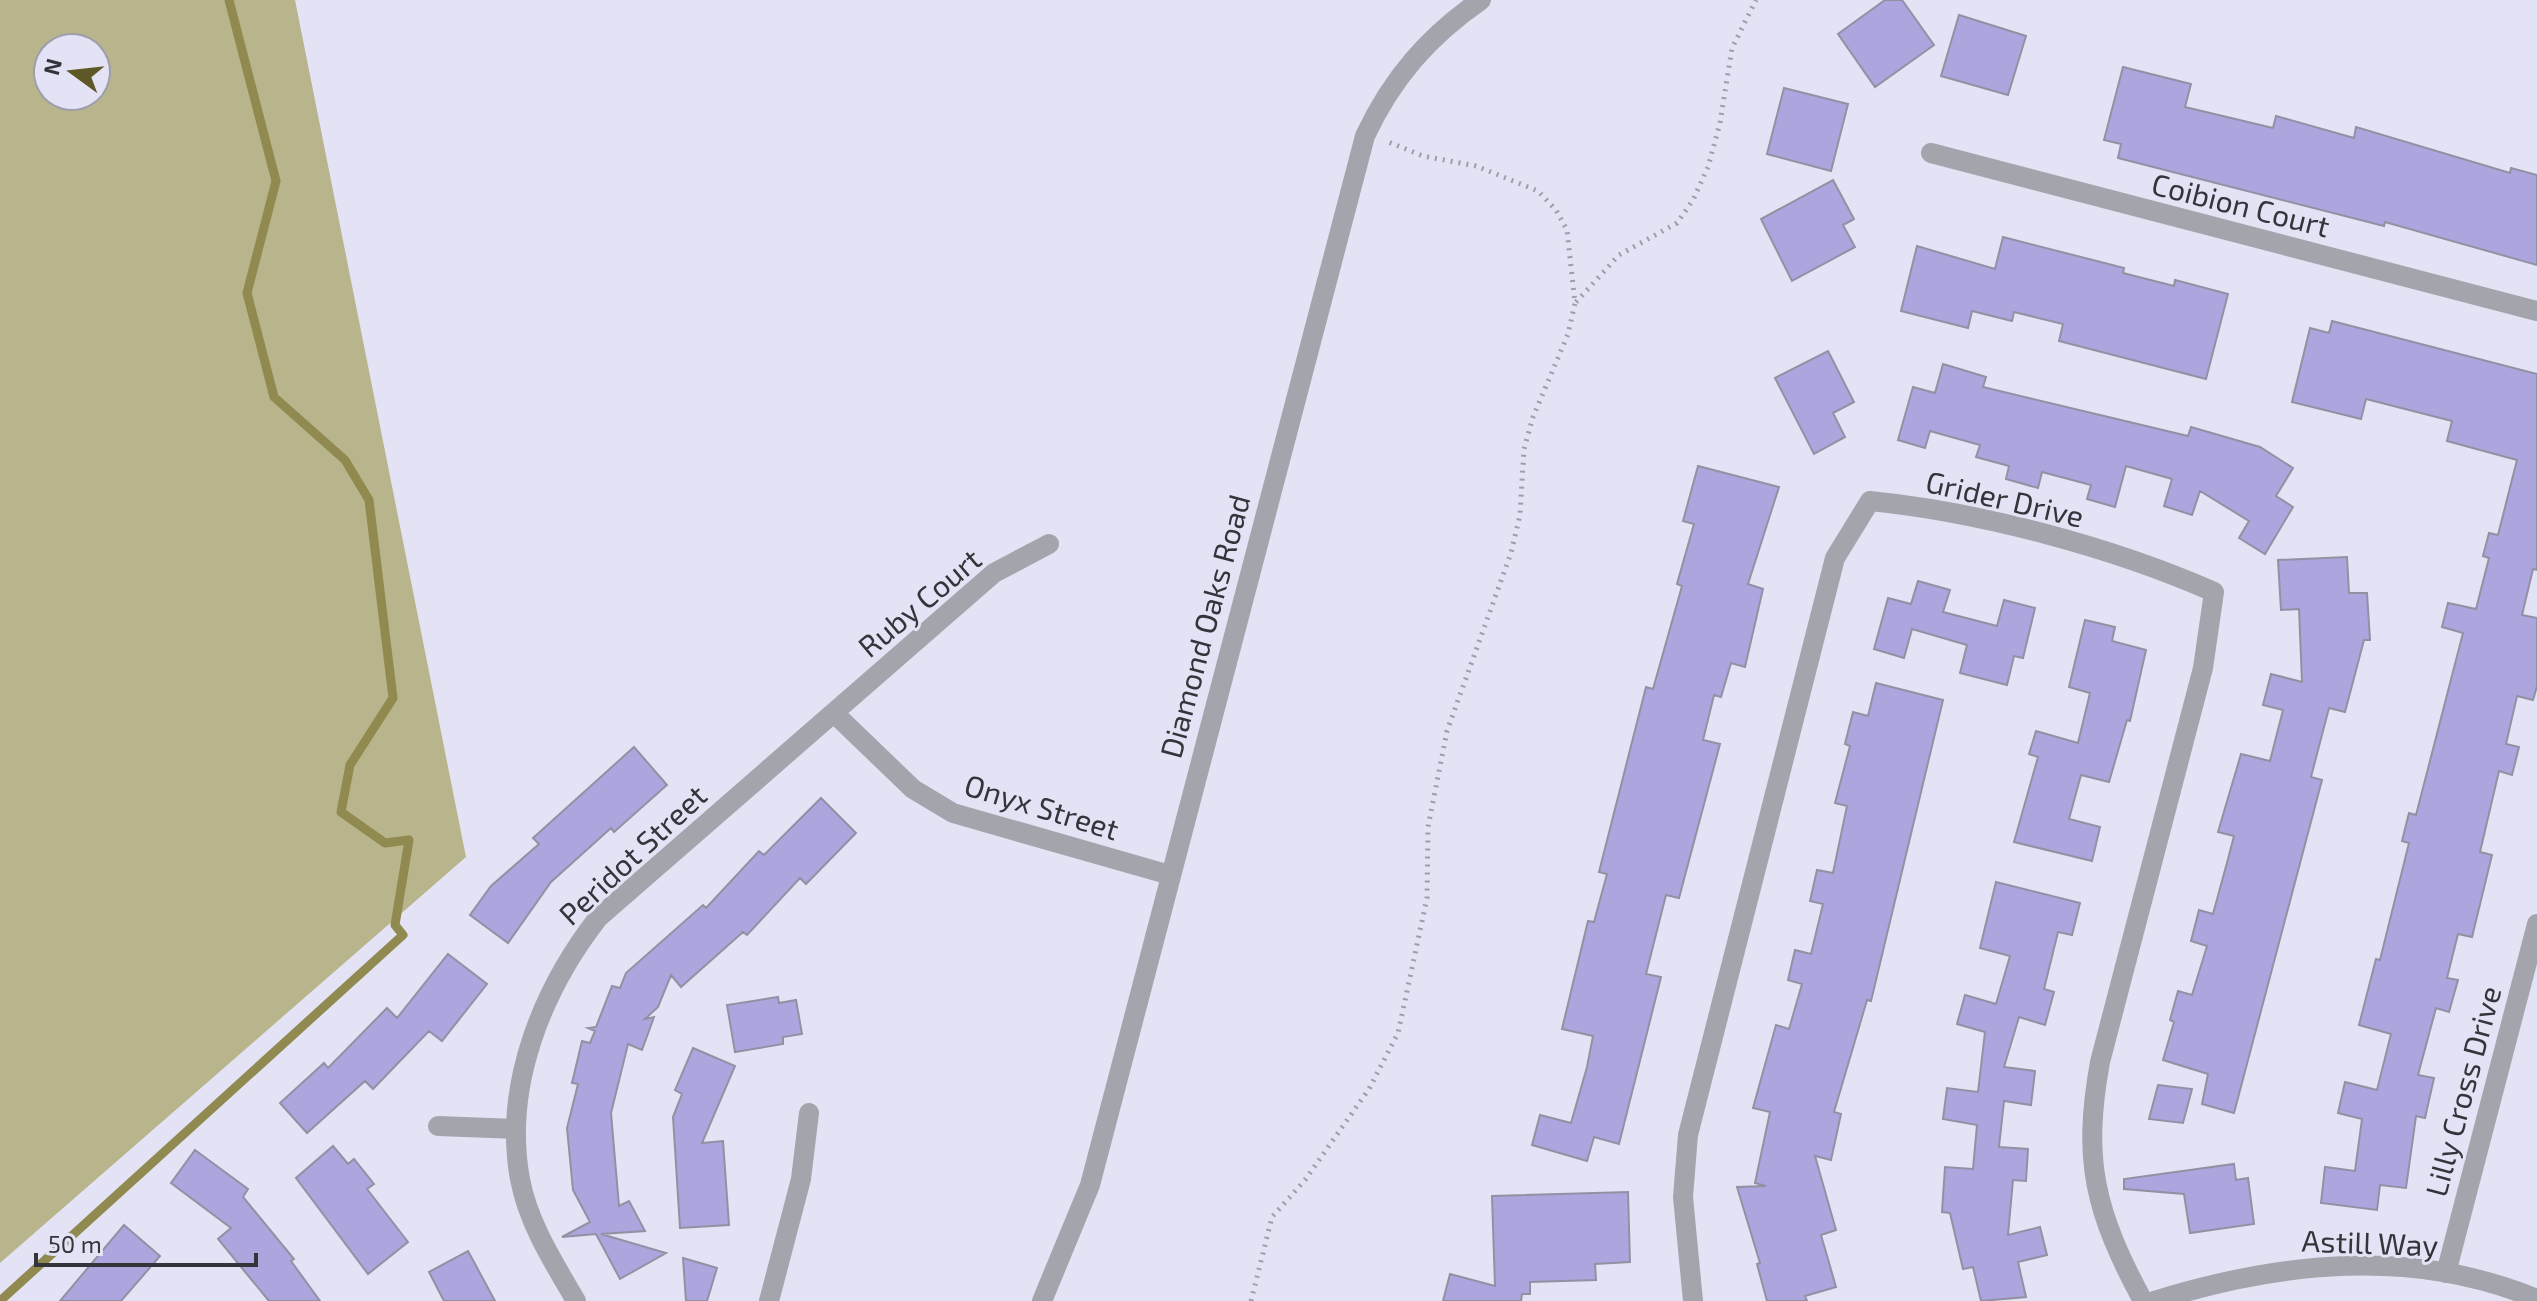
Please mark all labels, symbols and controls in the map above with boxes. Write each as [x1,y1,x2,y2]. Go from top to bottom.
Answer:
north arrow [32,32,112,112]
text: N [37,56,66,78]
street label: Coibion Court [2148,165,2334,243]
street label: Grider Drive [1923,462,2087,534]
street label: Diamond Oaks Road [1152,490,1256,762]
street label: Ruby Court [850,540,988,664]
street label: Onyx Street [961,766,1123,846]
street label: Peridot Street [551,776,713,932]
street label: Lilly Cross Drive [2417,982,2507,1200]
scale bar [36,1217,256,1267]
street label: Astill Way [2301,1222,2439,1262]
text: 50 m [48,1229,102,1258]

